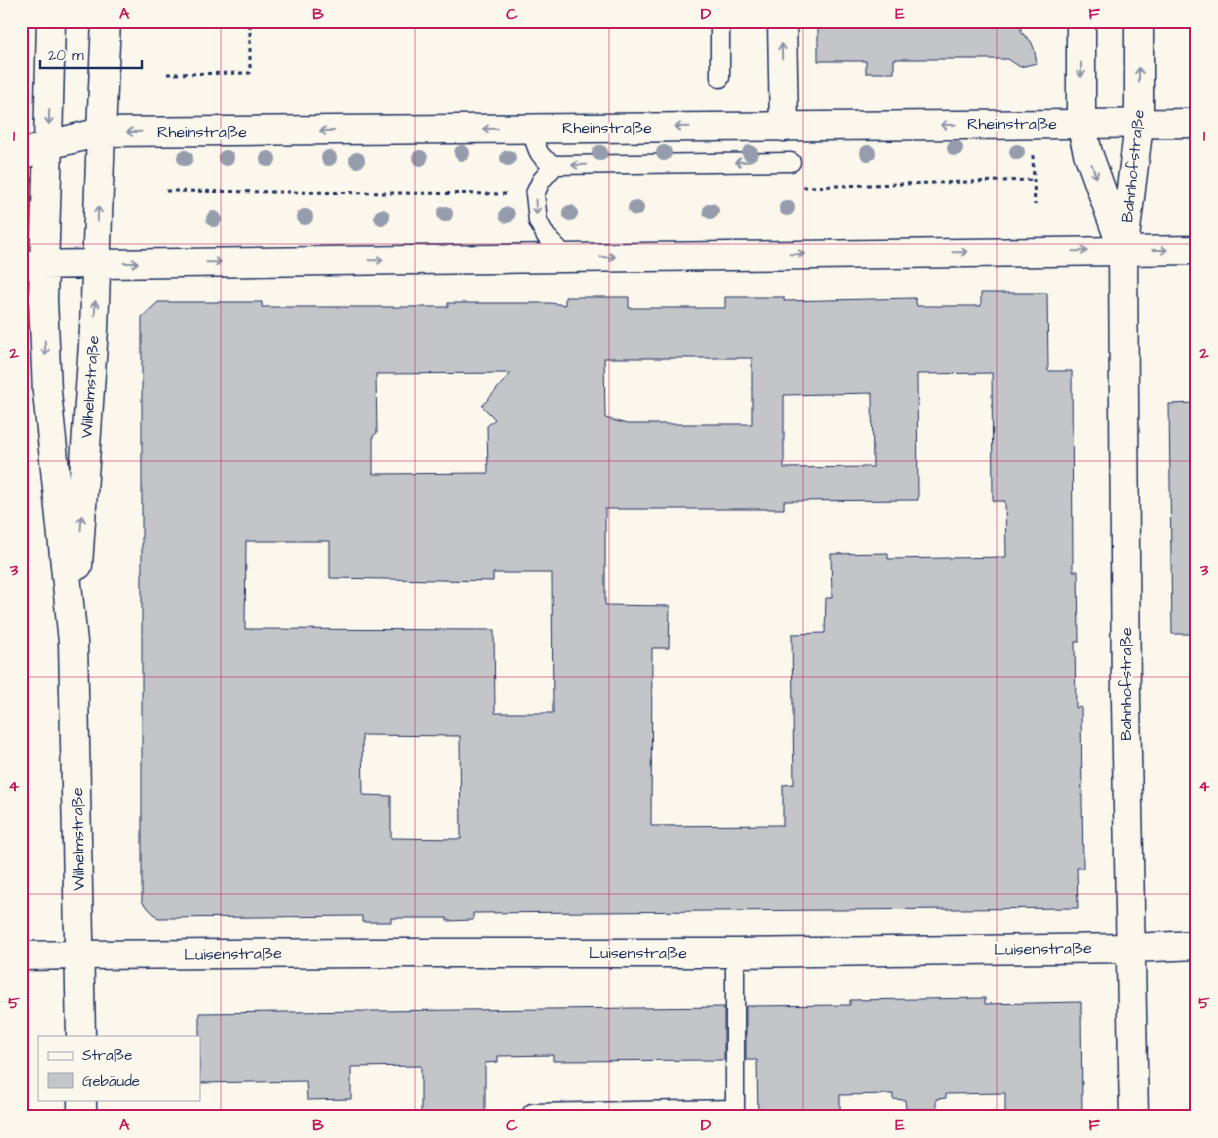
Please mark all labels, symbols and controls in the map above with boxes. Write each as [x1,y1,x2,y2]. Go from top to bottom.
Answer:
text: A [119,3,130,25]
text: B [312,3,324,25]
text: C [506,3,518,25]
text: D [701,3,712,25]
text: E [895,3,905,25]
text: F [1088,3,1100,25]
scale bar [40,38,142,70]
one-way arrow [778,43,787,59]
text: 20 m [48,45,84,66]
one-way arrow [1076,62,1086,78]
one-way arrow [1134,67,1144,84]
one-way arrow [44,108,54,125]
street label: Bahnhofstraße [1116,108,1150,224]
street label: Rheinstraße [967,113,1057,135]
street label: Rheinstraße [562,117,652,139]
one-way arrow [940,120,956,130]
street label: Rheinstraße [157,121,247,143]
one-way arrow [675,122,691,132]
one-way arrow [482,124,498,134]
text: 1 [13,125,16,147]
text: 1 [1203,125,1206,147]
one-way arrow [319,126,335,135]
one-way arrow [126,127,142,137]
one-way arrow [734,158,750,167]
one-way arrow [572,160,588,170]
one-way arrow [1090,163,1099,178]
one-way arrow [532,199,541,215]
one-way arrow [94,206,103,222]
one-way arrow [1152,245,1168,255]
one-way arrow [1072,246,1088,256]
one-way arrow [952,248,968,257]
one-way arrow [789,250,805,259]
one-way arrow [600,252,616,262]
one-way arrow [368,255,384,265]
one-way arrow [205,257,221,267]
one-way arrow [122,258,139,268]
one-way arrow [90,301,100,317]
street label: Wilhelmstraße [75,334,105,439]
one-way arrow [40,340,50,356]
text: 2 [8,342,19,364]
text: 2 [1198,342,1209,364]
one-way arrow [77,515,86,531]
text: 3 [9,559,19,581]
text: 3 [1199,559,1209,581]
street label: Bahnhofstraße [1115,627,1137,741]
text: 4 [9,775,20,797]
text: 4 [1199,775,1210,797]
street label: Wilhelmstraße [66,787,90,891]
street label: Luisenstraße [994,937,1092,961]
street label: Luisenstraße [184,942,282,966]
street label: Luisenstraße [589,942,687,964]
text: 5 [8,992,20,1014]
text: 5 [1198,992,1210,1014]
legend [38,1036,200,1100]
text: Straße [82,1045,132,1066]
text: Gebäude [82,1071,140,1092]
text: A [119,1114,130,1136]
text: B [312,1114,324,1136]
text: C [506,1114,518,1136]
text: D [701,1114,712,1136]
text: E [895,1114,905,1136]
text: F [1088,1114,1100,1136]

